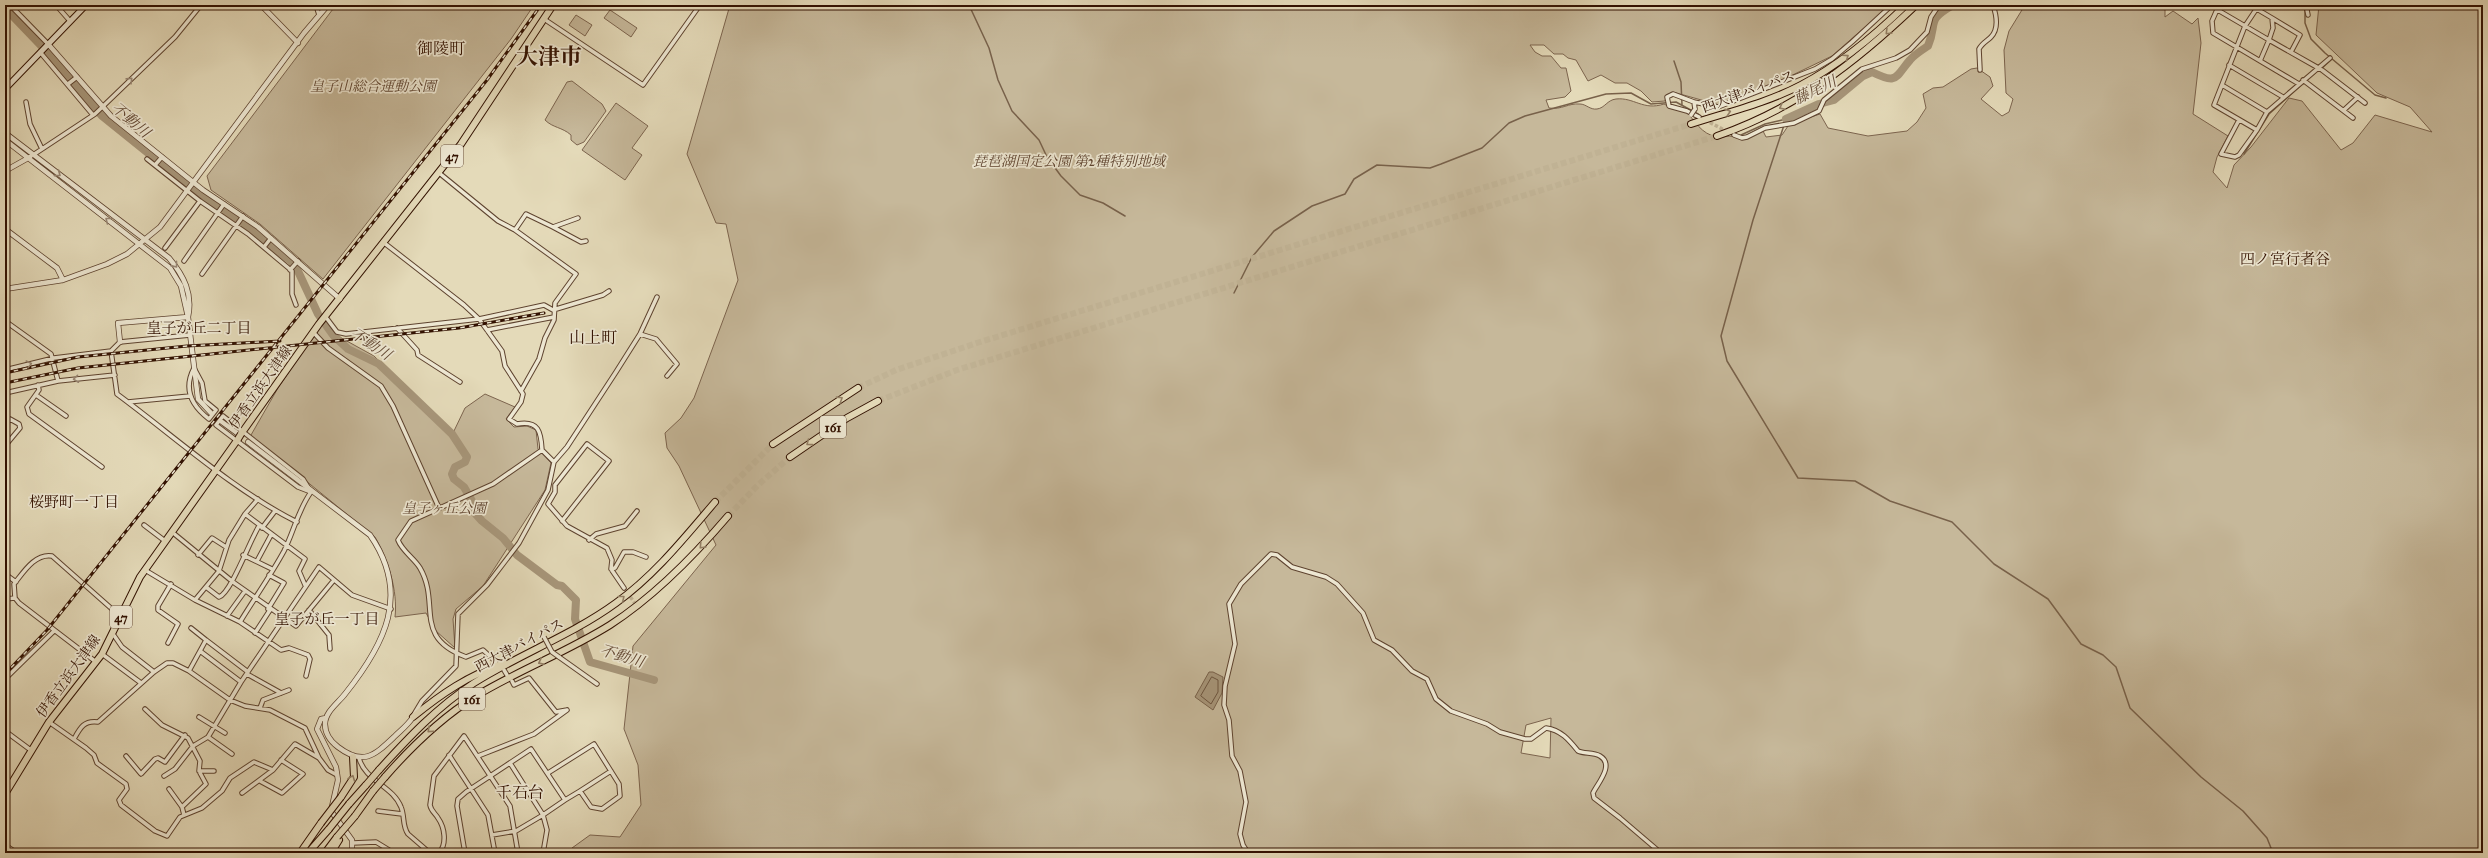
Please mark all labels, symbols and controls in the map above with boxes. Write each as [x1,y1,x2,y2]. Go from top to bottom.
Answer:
one-way arrow [1885,27,1893,35]
district label: 御陵町 [417,39,465,58]
district label: 大津市 [516,43,582,70]
one-way arrow [1841,55,1848,62]
street label: 西大津バイパス [1699,67,1797,116]
water label: 藤尾川 [1791,71,1841,108]
one-way arrow [125,77,133,85]
park label: 皇子山総合運動公園 [310,78,438,95]
water label: 不動川 [108,99,156,143]
one-way arrow [1779,103,1787,110]
one-way arrow [1725,108,1732,117]
road number: 47 [441,145,463,167]
park label: 琵琶湖国定公園 第2種特別地域 [973,153,1167,170]
one-way arrow [54,169,61,177]
one-way arrow [106,218,113,225]
district label: 四ノ宮行者谷 [2240,250,2330,268]
one-way arrow [170,260,177,267]
district label: 皇子が丘二丁目 [146,319,252,337]
water label: 不動川 [347,324,396,365]
district label: 山上町 [569,328,617,347]
street label: 伊香立浜大津線 [225,342,295,432]
one-way arrow [26,360,32,368]
one-way arrow [73,374,79,383]
one-way arrow [836,396,843,403]
road number: 161 [820,416,846,438]
one-way arrow [807,438,814,445]
district label: 桜野町一丁目 [29,493,119,511]
park label: 皇子ヶ丘公園 [402,500,488,517]
one-way arrow [699,541,707,549]
one-way arrow [618,596,625,603]
road number: 47 [110,606,132,628]
district label: 皇子が丘一丁目 [274,610,380,628]
street label: 西大津バイパス [472,615,566,676]
street label: 伊香立浜大津線 [33,632,104,721]
water label: 不動川 [598,641,648,672]
one-way arrow [537,657,545,665]
road number: 161 [459,688,485,710]
one-way arrow [428,726,435,733]
one-way arrow [348,775,356,782]
district label: 千石台 [496,783,544,802]

